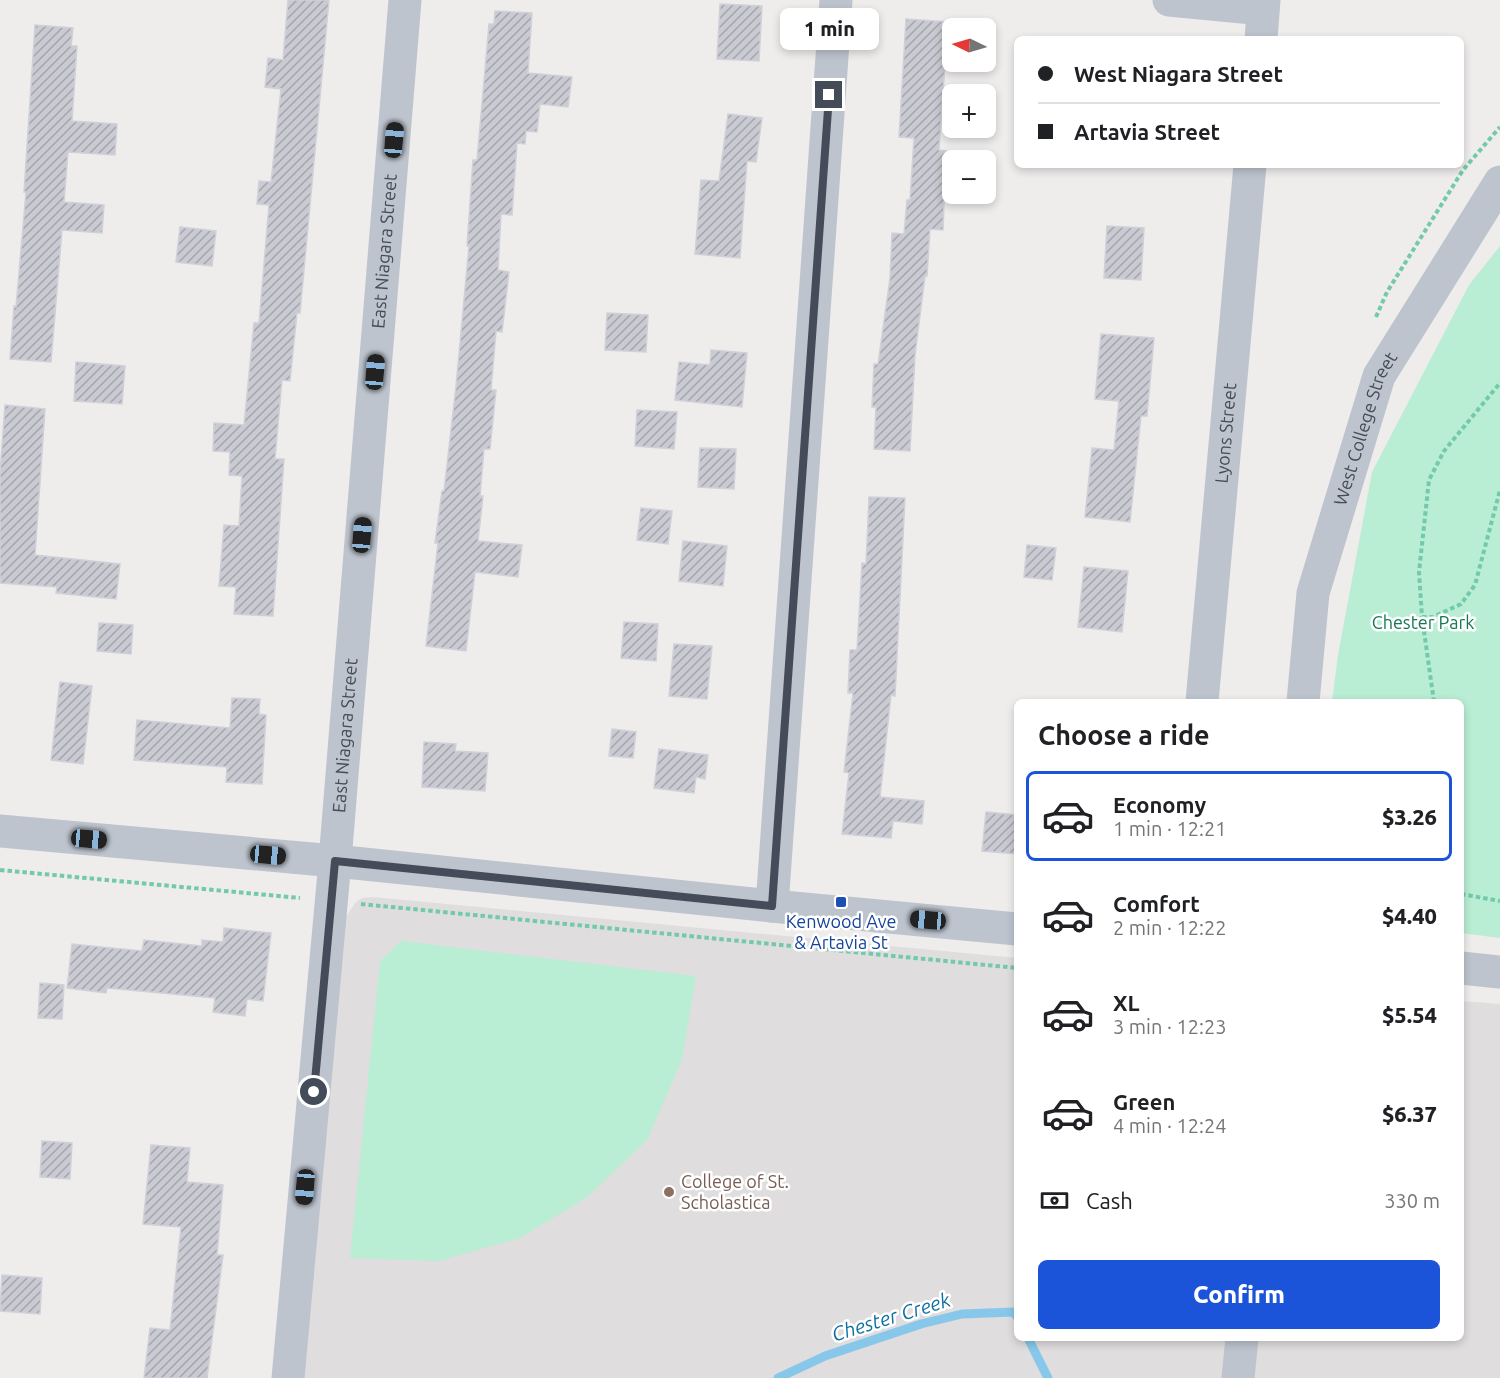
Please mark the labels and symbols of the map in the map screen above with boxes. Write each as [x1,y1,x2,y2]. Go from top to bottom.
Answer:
callout: 1 min [780,8,878,50]
north arrow [942,18,996,72]
route end [815,81,842,108]
car [383,121,405,159]
street label: East Niagara Street [367,173,400,329]
street label: West College Street [1329,348,1401,508]
car [364,353,386,391]
street label: Lyons Street [1211,382,1239,484]
car [351,516,373,554]
park label: Chester Park [1372,612,1474,632]
street label: East Niagara Street [328,657,360,814]
car [70,828,108,850]
car [249,844,287,866]
marker: Kenwood Ave & Artavia St [834,895,848,909]
car [909,909,947,931]
place label: Kenwood Ave & Artavia St [786,911,896,952]
route start [300,1078,327,1105]
car [294,1168,316,1206]
place label: College of St. Scholastica [681,1171,789,1212]
marker: College of St. Scholastica [662,1185,676,1199]
water label: Chester Creek [829,1287,954,1345]

